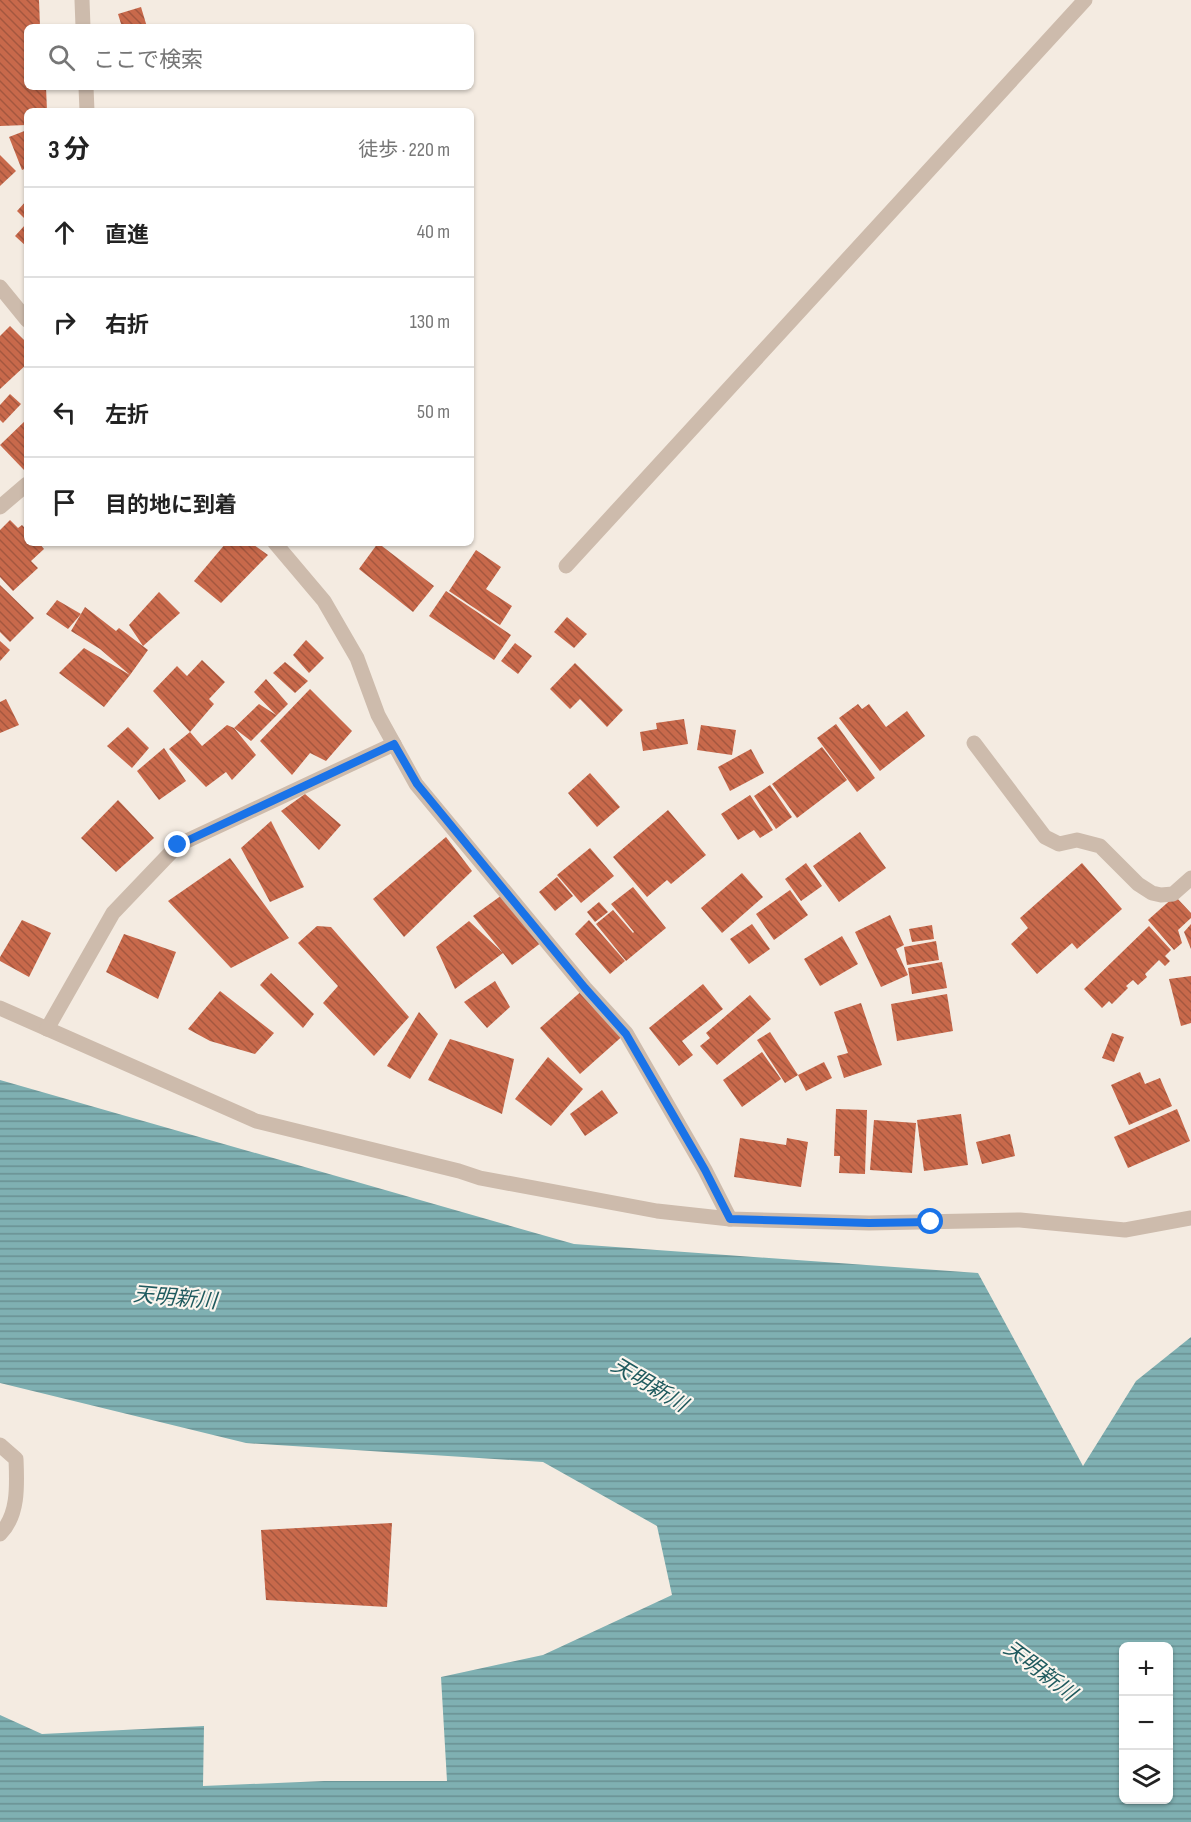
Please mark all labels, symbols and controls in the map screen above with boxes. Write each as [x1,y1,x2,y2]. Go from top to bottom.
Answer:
search box [24,24,474,90]
icon: search [45,41,78,74]
text: ここで検索 [93,47,203,74]
text: 3 分 [48,135,90,166]
text: 徒歩 · 220 m [358,138,450,162]
icon: ahead [48,216,81,249]
text: 40 m [417,220,450,244]
text: 直進 [105,222,149,249]
icon: right [48,306,81,339]
text: 130 m [410,310,450,334]
text: 右折 [105,312,149,339]
icon: left [48,396,81,429]
text: 50 m [417,400,450,424]
text: 左折 [105,402,149,429]
icon: arrive [48,486,81,519]
text: 目的地に到着 [105,492,237,519]
route end [164,831,190,857]
route start [917,1208,943,1234]
water label: 天明新川 [132,1282,220,1314]
water label: 天明新川 [607,1353,693,1418]
water label: 天明新川 [999,1636,1083,1707]
map controls [1119,1642,1173,1804]
button: + [1119,1642,1173,1696]
button: − [1119,1696,1173,1750]
button: layers [1119,1750,1173,1804]

